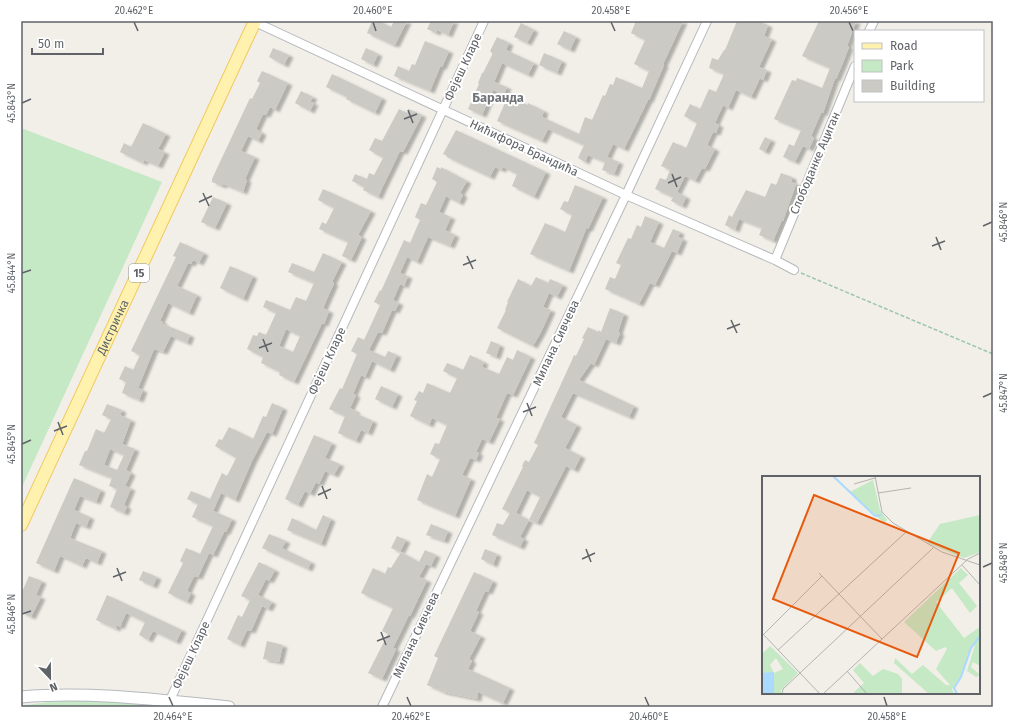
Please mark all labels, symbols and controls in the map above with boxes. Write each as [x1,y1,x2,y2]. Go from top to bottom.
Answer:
text: 20.462°E [115,5,153,17]
text: 20.460°E [353,5,393,17]
text: 20.458°E [592,5,630,17]
text: 20.456°E [830,5,868,17]
scale bar [32,30,103,56]
legend [854,30,984,102]
street label: Фејеш Кларе [441,31,485,103]
text: 50 m [38,37,64,51]
text: Road [890,39,918,53]
text: Park [890,59,914,73]
text: Building [890,79,936,93]
text: 45.843°N [6,83,18,123]
district label: Баранда [472,90,524,105]
street label: Слободанке Ациган [787,110,843,216]
street label: Нићифора Брандића [467,117,581,179]
text: 45.846°N [998,202,1010,242]
text: 45.844°N [6,253,18,293]
road number: 15 [129,264,149,282]
street label: Дистричка [94,297,132,358]
street label: Милана Сивчева [530,298,582,388]
street label: Фејеш Кларе [305,325,349,397]
text: 45.847°N [998,373,1010,413]
text: 45.845°N [6,424,18,464]
inset map [762,476,980,694]
text: 45.848°N [998,542,1010,584]
street label: Милана Сивчева [390,590,442,680]
text: 45.846°N [6,594,18,634]
street label: Фејеш Кларе [169,619,213,691]
north arrow [30,658,70,698]
text: N [48,679,59,694]
text: 20.464°E [153,711,193,723]
text: 20.462°E [392,711,430,723]
text: 20.460°E [629,711,669,723]
text: 20.458°E [868,711,906,723]

